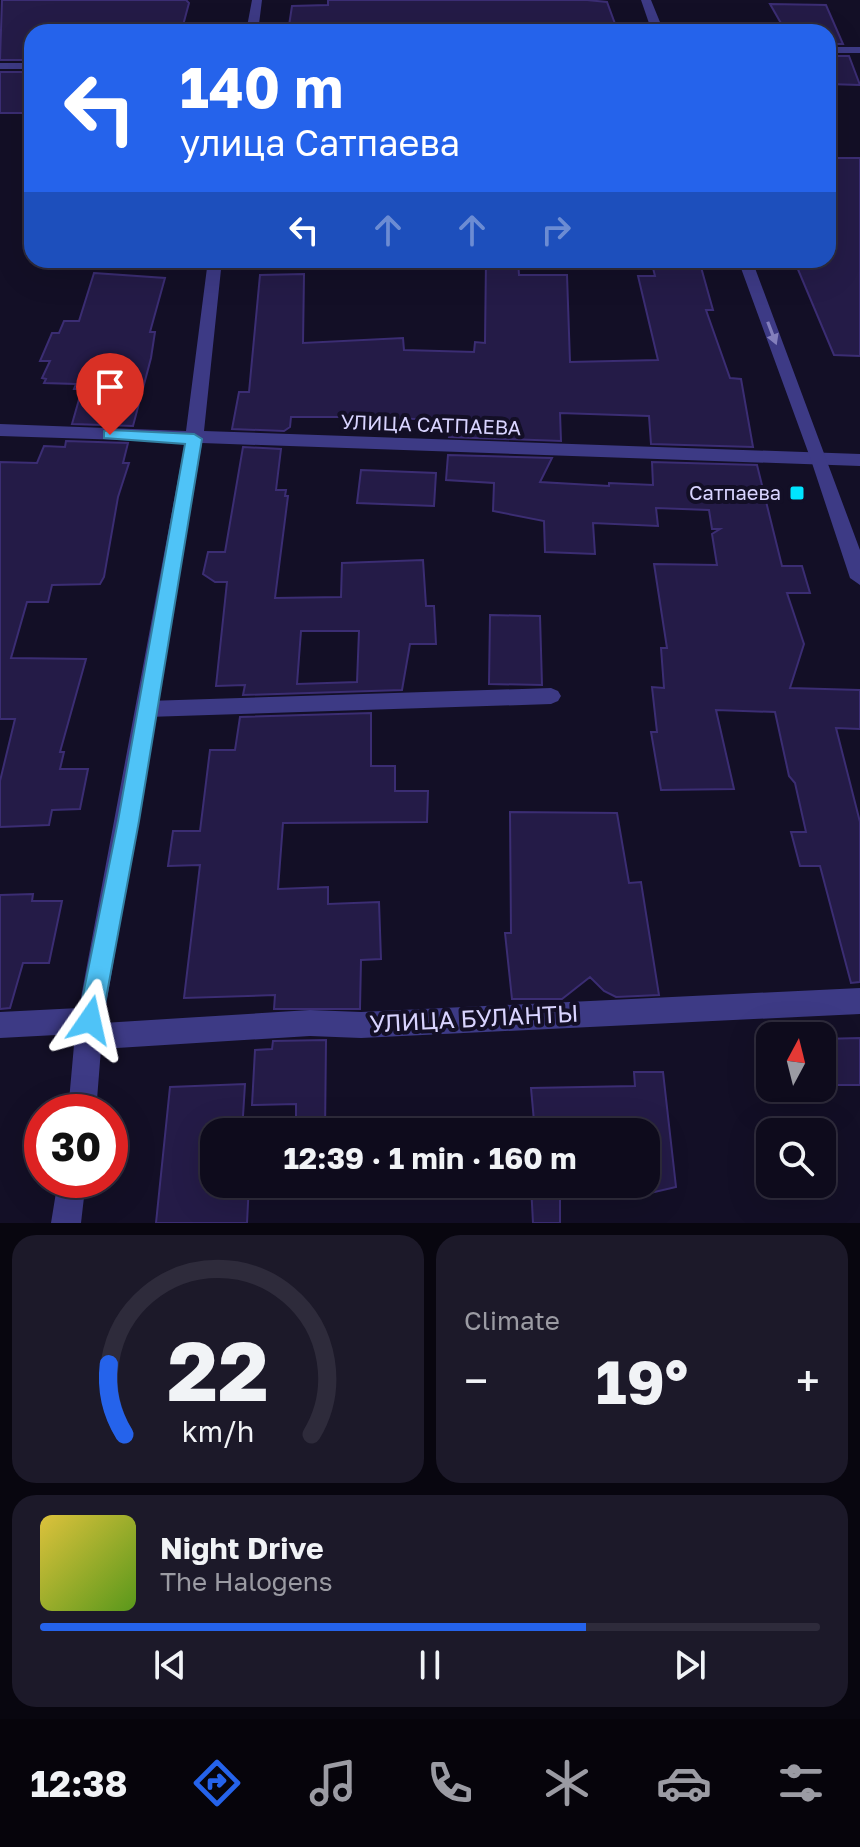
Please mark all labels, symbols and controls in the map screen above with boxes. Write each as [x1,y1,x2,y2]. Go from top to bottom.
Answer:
text: 140 m [180,53,343,120]
icon: left [48,56,152,160]
text: улица Сатпаева [180,121,460,164]
icon: left [282,208,326,252]
icon: ahead [366,208,410,252]
icon: ahead [450,208,494,252]
icon: right [534,208,578,252]
one-way arrow [766,321,779,345]
pin [76,353,144,435]
icon: arrive [88,365,132,409]
street label: УЛИЦА САТПАЕВА [340,409,522,439]
place label: Сатпаева [689,480,781,504]
marker: Сатпаева [788,484,806,502]
position arrow [48,978,132,1062]
street label: УЛИЦА БУЛАНТЫ [369,998,579,1037]
north arrow [756,1022,836,1102]
map controls [756,1022,836,1198]
speed limit sign: 30 [24,1094,128,1198]
button: search [756,1118,836,1198]
text: 12:39 · 1 min · 160 m [283,1140,577,1176]
text: Climate [464,1305,560,1336]
text: 22 [167,1319,269,1419]
text: 19° [596,1345,688,1417]
text: − [464,1354,488,1407]
text: + [796,1354,820,1407]
text: km/h [182,1414,254,1448]
text: Night Drive [160,1530,324,1566]
text: The Halogens [160,1566,333,1597]
icon: previous [148,1643,192,1687]
icon: pause [408,1643,452,1687]
icon: next [668,1643,712,1687]
icon: directions [189,1755,245,1811]
icon: music [305,1755,361,1811]
icon: phone [422,1755,478,1811]
icon: climate [539,1755,595,1811]
icon: car [656,1755,712,1811]
icon: filters [773,1755,829,1811]
text: 12:38 [30,1762,128,1805]

